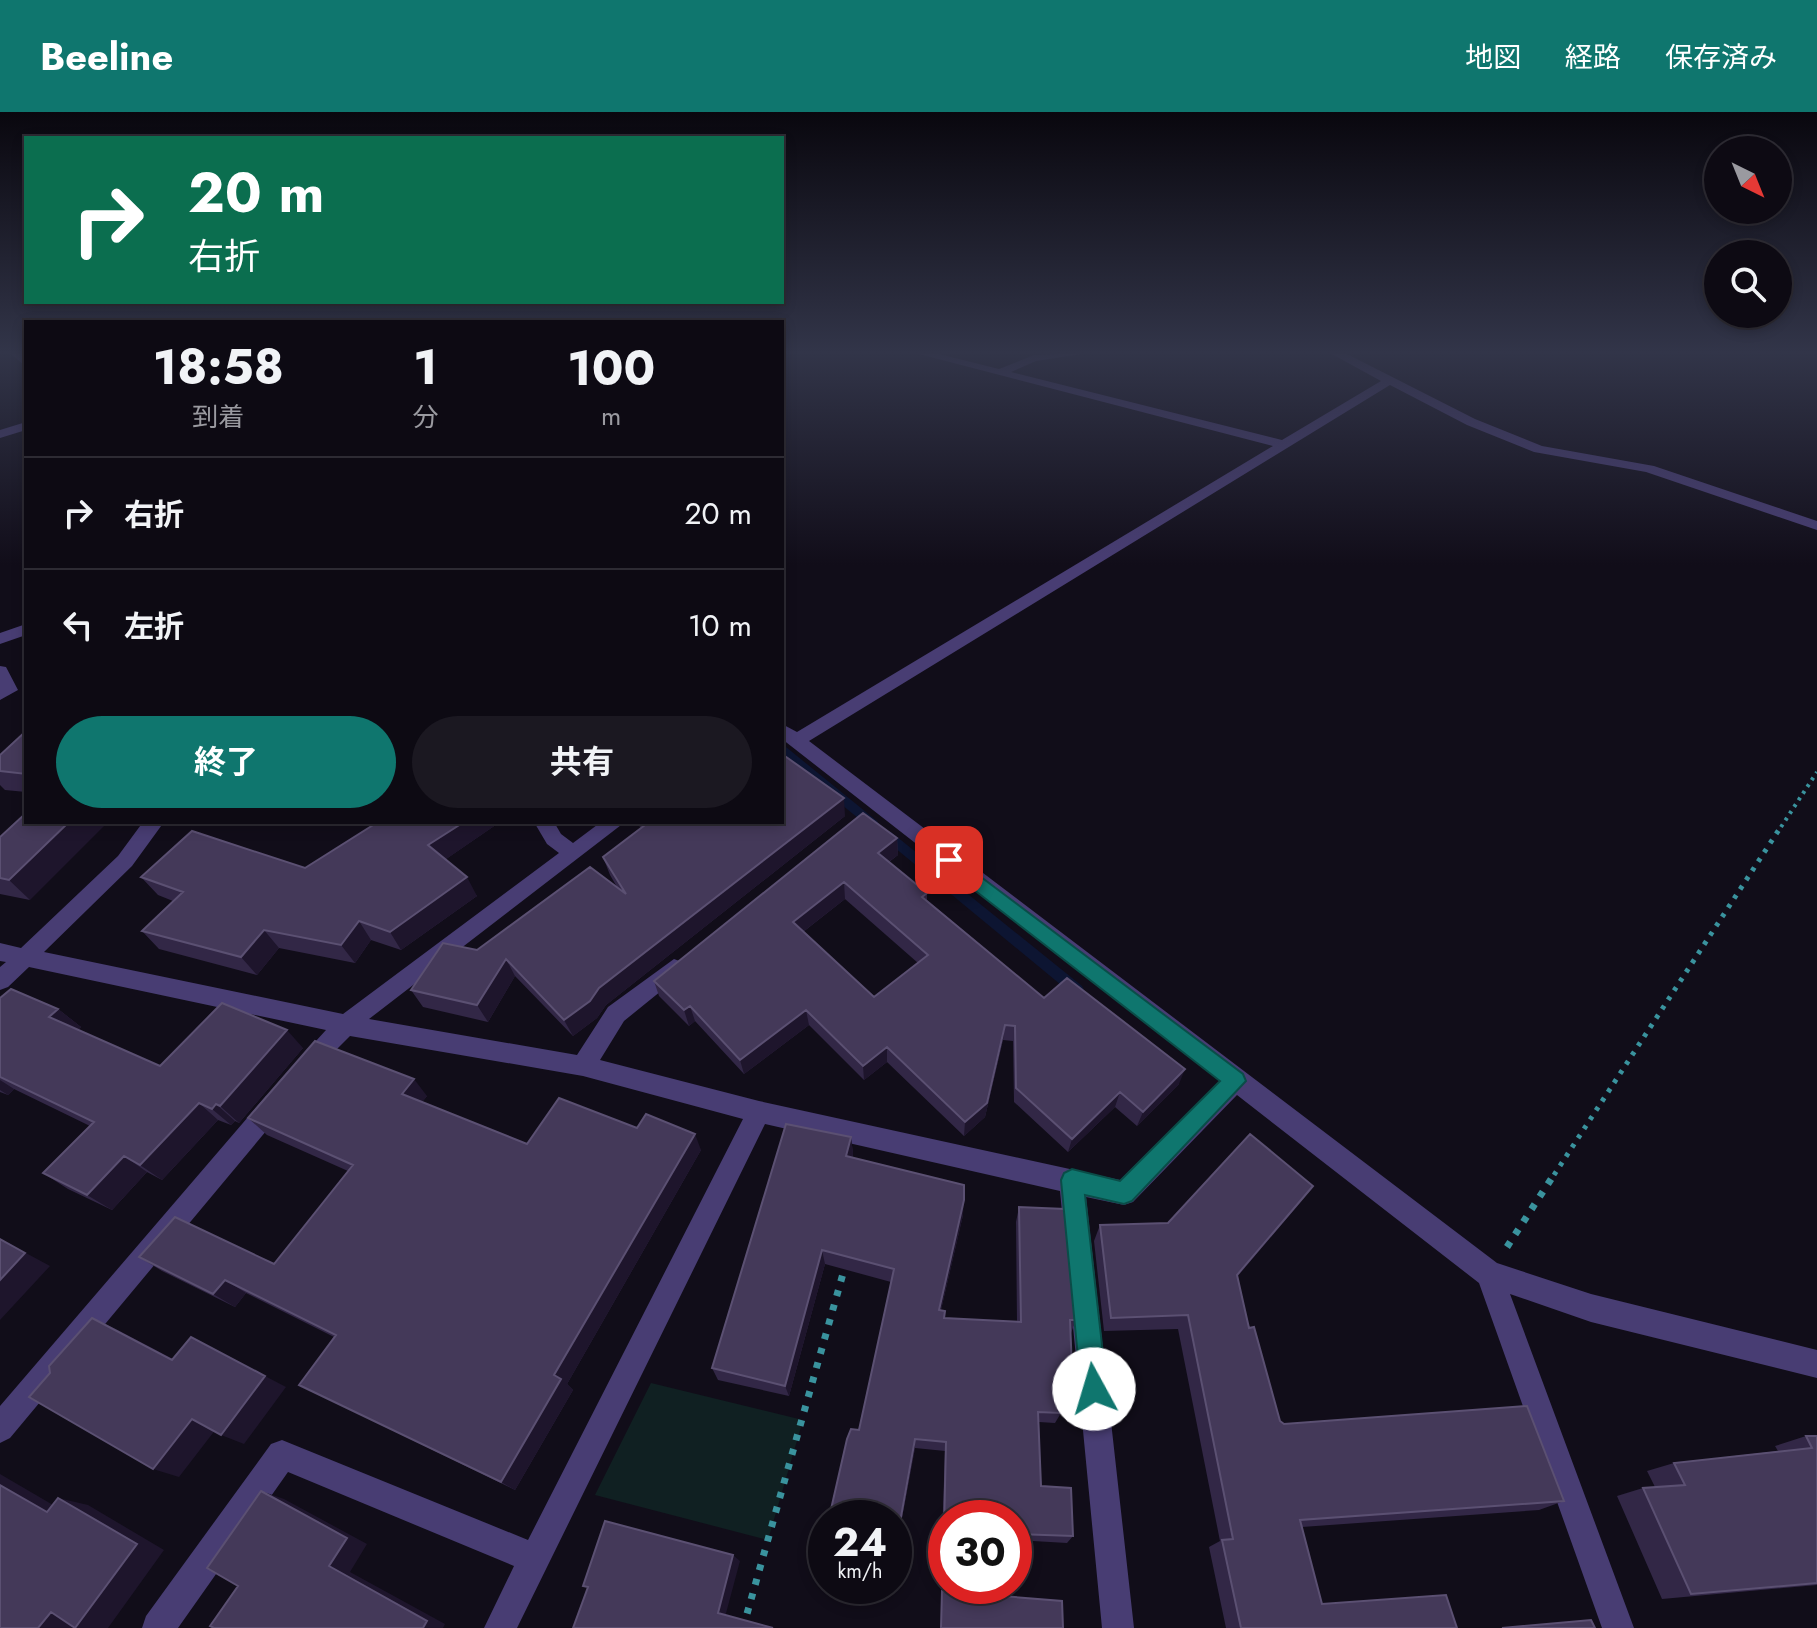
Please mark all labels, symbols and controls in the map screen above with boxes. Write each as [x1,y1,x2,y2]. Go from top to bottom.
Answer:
text: Beeline [40,29,173,84]
text: 地図 [1465,37,1521,78]
text: 経路 [1565,37,1621,78]
text: 保存済み [1665,37,1777,78]
north arrow [1704,136,1792,224]
map controls [1704,136,1792,328]
text: 20 m [188,152,325,233]
icon: right [56,168,160,272]
text: 右折 [188,230,260,282]
button: search [1704,240,1792,328]
text: 18:58 [153,333,284,402]
text: 1 [413,333,438,402]
text: 100 [567,334,655,403]
text: m [601,397,621,435]
text: 到着 [192,398,244,436]
text: 分 [413,398,439,436]
icon: right [56,491,100,535]
text: 20 m [685,492,752,535]
text: 右折 [124,493,184,536]
icon: left [56,603,100,647]
text: 10 m [688,604,752,647]
text: 左折 [124,605,184,648]
button: 終了 [56,716,396,808]
button: 共有 [412,716,752,808]
pin [915,826,983,894]
icon: arrive [927,838,971,882]
position arrow [1052,1347,1136,1431]
speed limit sign: 30 [928,1500,1032,1604]
text: 24 [833,1513,887,1571]
text: km/h [837,1557,883,1586]

